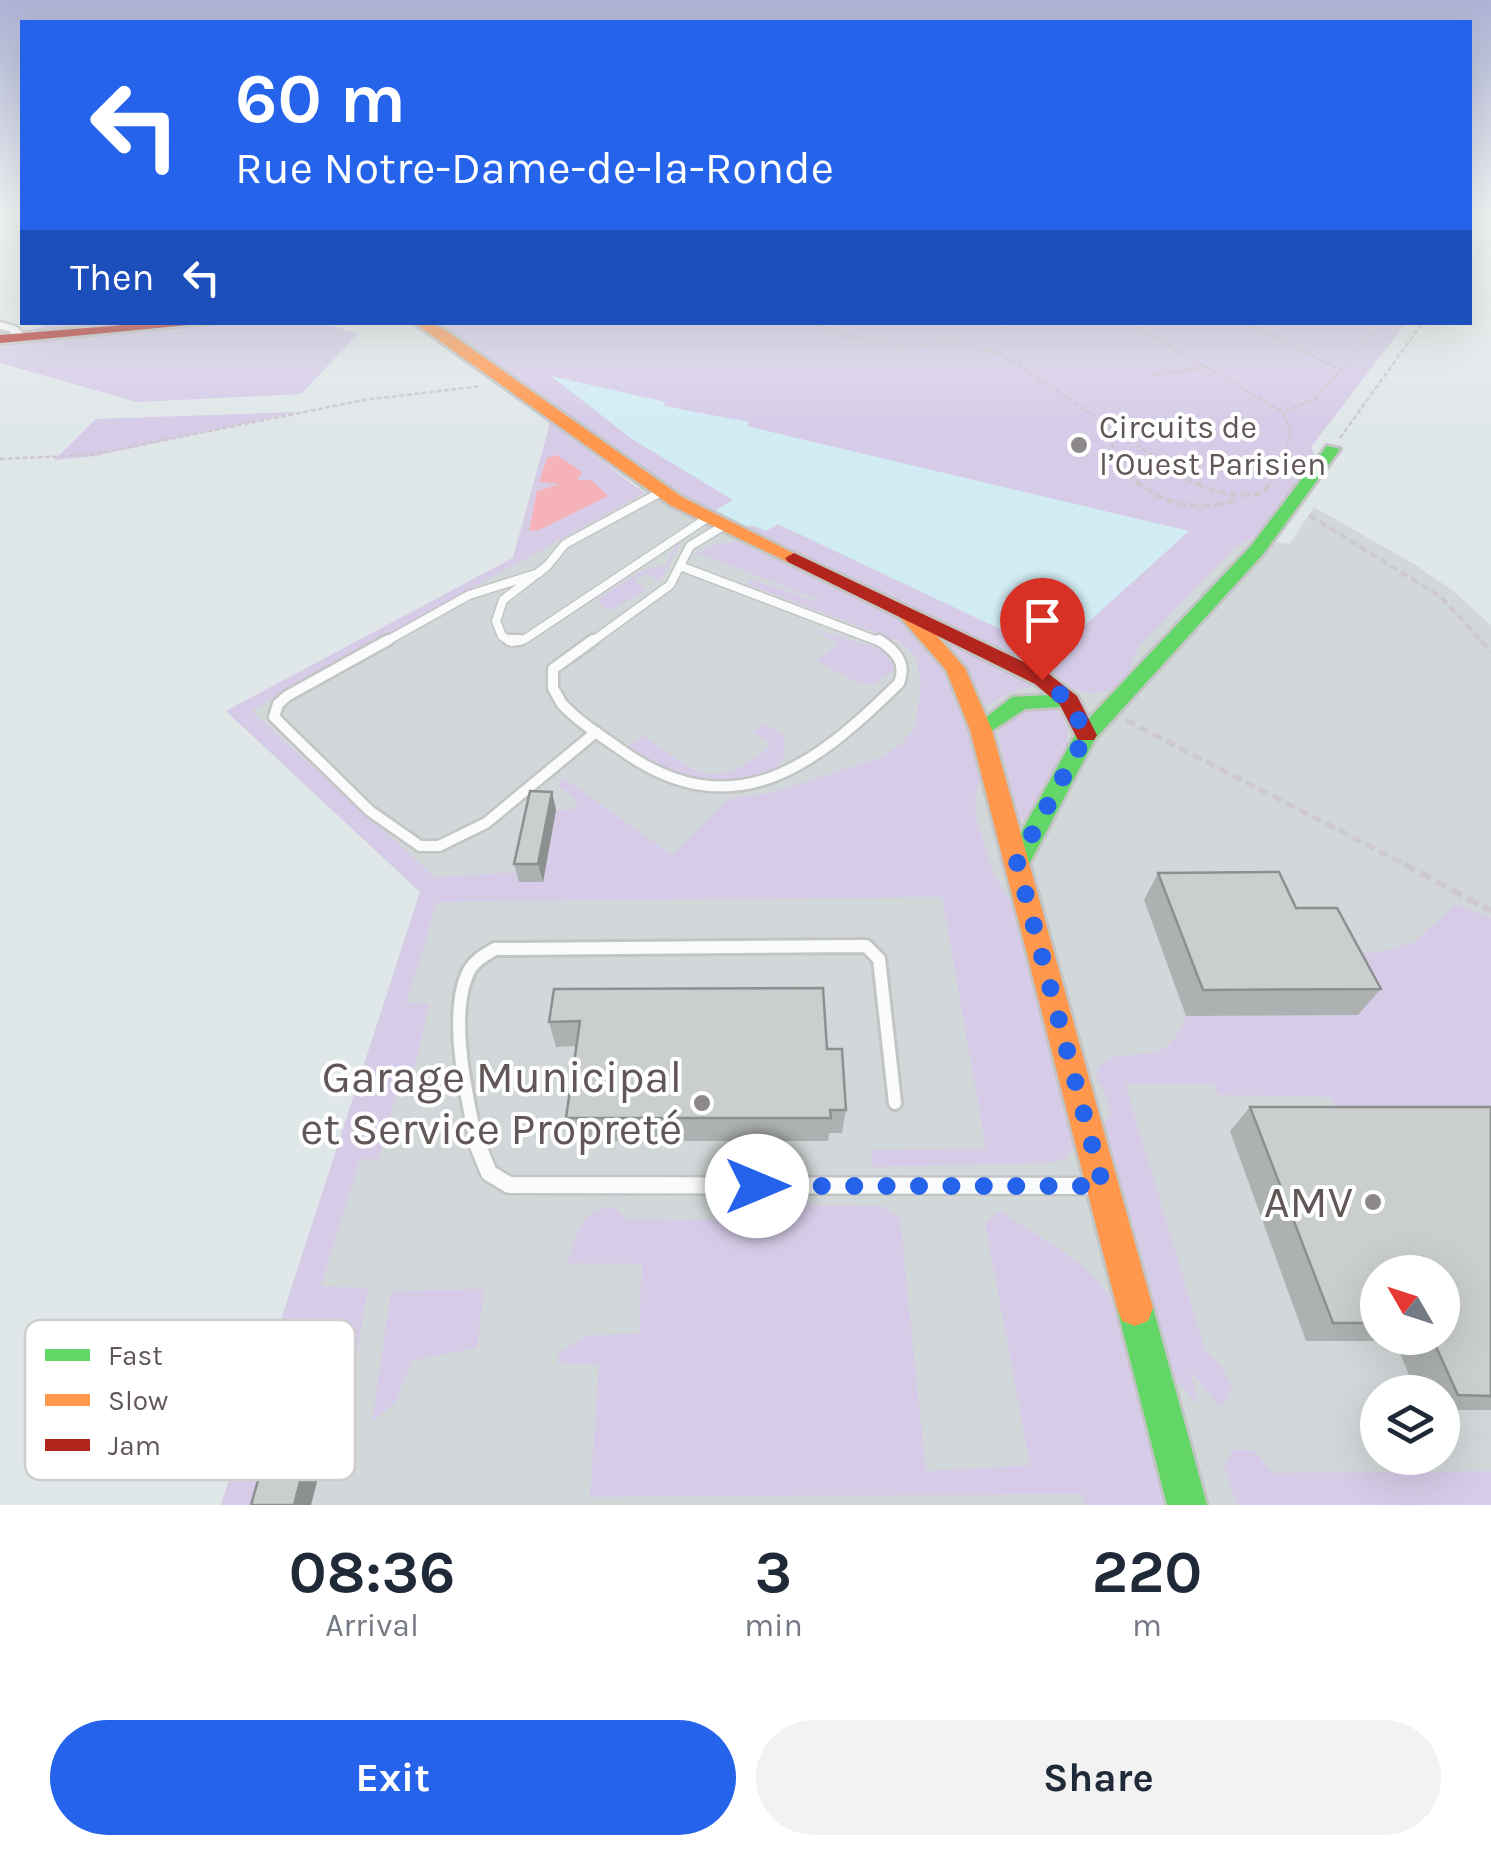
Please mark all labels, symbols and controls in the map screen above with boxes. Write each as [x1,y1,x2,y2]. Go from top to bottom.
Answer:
text: 60 m [235,58,406,140]
icon: left [70,60,200,190]
text: Rue Notre-Dame-de-la-Ronde [235,142,834,194]
icon: left [174,250,229,305]
text: Then [70,255,154,300]
place label: Circuits de l’Ouest Parisien [1099,409,1326,483]
marker: Circuits de l’Ouest Parisien [1068,434,1090,456]
pin [1000,578,1085,681]
icon: arrive [1015,593,1070,648]
place label: Garage Municipal et Service Propreté [300,1051,682,1155]
marker: Garage Municipal et Service Propreté [691,1092,713,1114]
position arrow [705,1134,809,1238]
place label: AMV [1264,1176,1353,1228]
marker: AMV [1362,1191,1384,1213]
north arrow [1360,1255,1460,1355]
map controls [1360,1255,1460,1475]
legend [25,1320,355,1480]
text: Fast [108,1339,163,1372]
button: layers [1360,1375,1460,1475]
text: Slow [108,1384,168,1417]
text: Jam [108,1429,161,1462]
text: 08:36 [289,1537,455,1607]
text: 3 [755,1537,792,1607]
text: 220 [1092,1537,1202,1607]
text: Arrival [325,1607,419,1644]
text: min [744,1607,803,1644]
text: m [1132,1607,1162,1644]
button: Exit [50,1720,736,1835]
button: Share [756,1720,1441,1835]

